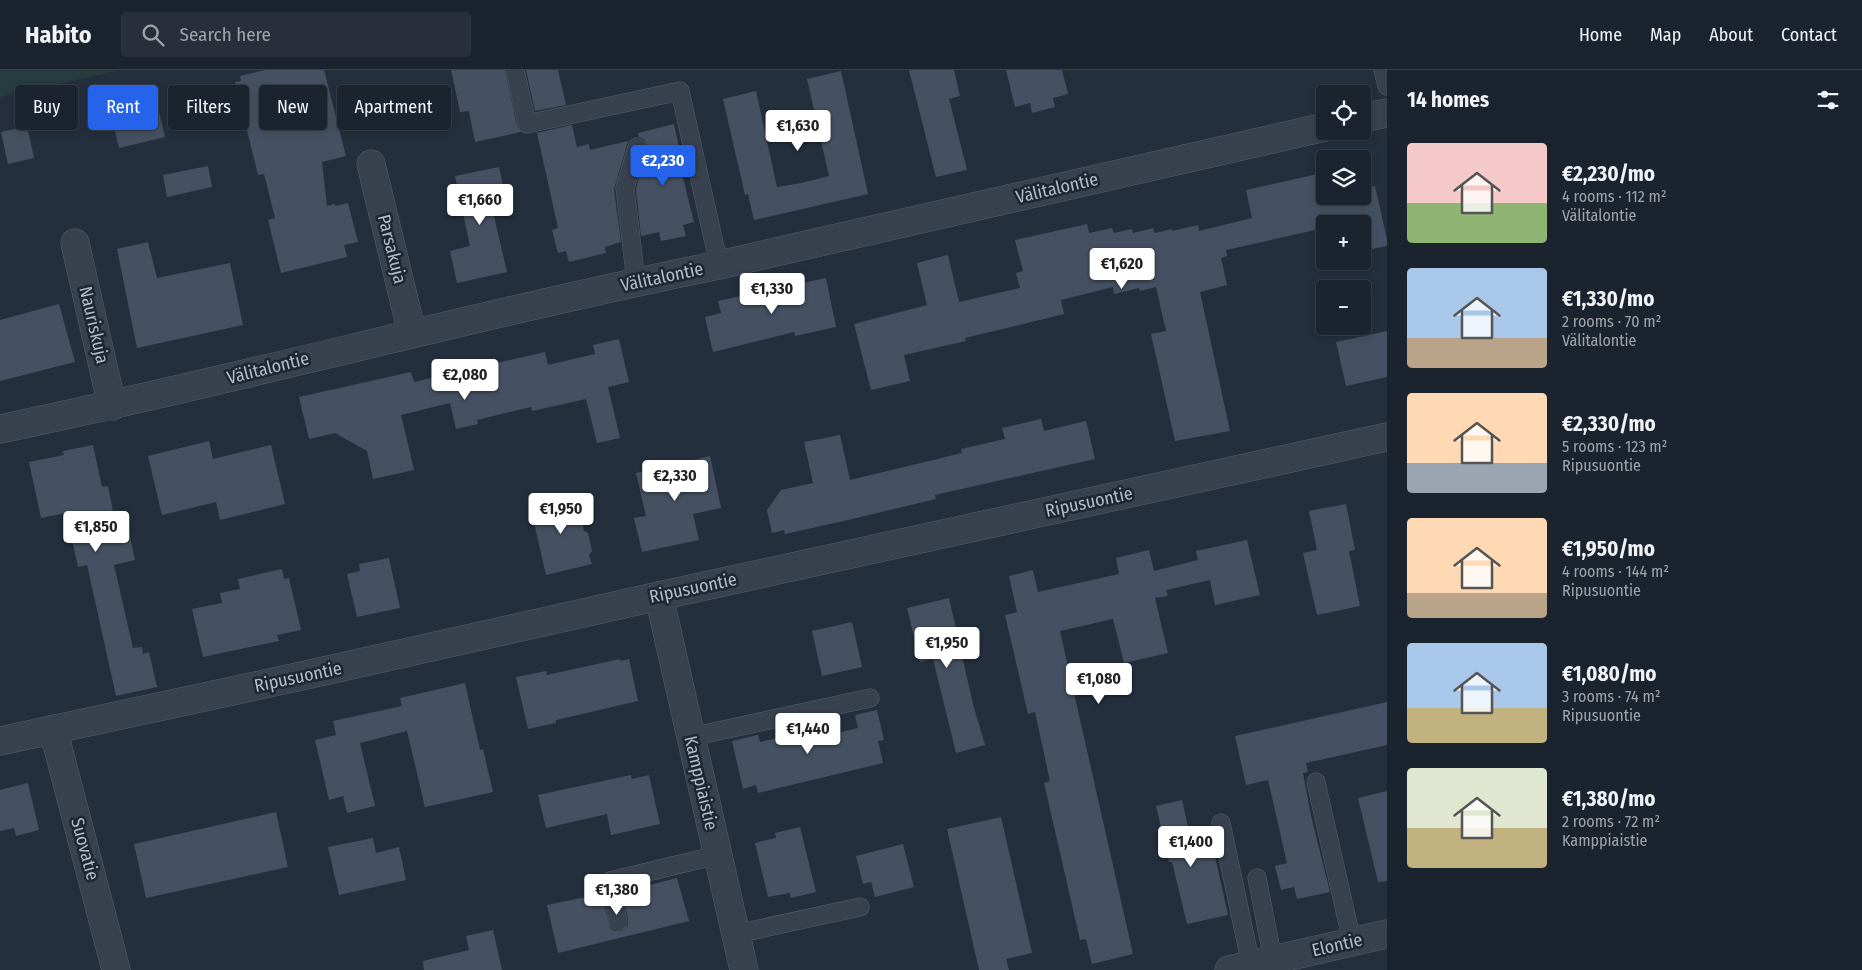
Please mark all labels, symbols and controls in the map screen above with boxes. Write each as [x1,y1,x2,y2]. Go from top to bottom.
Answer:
search box [121,12,471,57]
text: Habito [25,21,91,49]
icon: search [139,21,167,49]
text: Search here [179,23,271,46]
text: Home [1579,24,1622,46]
text: Map [1650,24,1681,46]
text: About [1709,24,1753,46]
text: Contact [1781,24,1837,46]
chip: Buy [15,85,78,130]
chip: Rent [88,85,158,130]
chip: Filters [168,85,249,130]
chip: New [259,85,327,130]
chip: Apartment [337,85,451,130]
map controls [1316,85,1371,335]
button: locate [1316,85,1371,140]
icon: filters [1814,86,1842,114]
text: 14 homes [1407,87,1489,113]
pin: €1,630 [757,109,839,152]
text: €1,630 [777,116,819,135]
pin: €2,230 [622,144,704,187]
button: layers [1316,150,1371,205]
text: €2,230 [641,151,685,170]
text: €2,230/mo [1562,161,1655,187]
icon: home [1447,163,1507,223]
street label: Välitalontie [1014,168,1100,208]
pin: €1,660 [439,184,521,226]
text: 4 rooms · 112 m² [1562,187,1667,206]
text: €1,660 [458,190,502,209]
text: Välitalontie [1562,206,1636,225]
street label: Parsakuja [373,212,411,286]
button: + [1316,215,1371,270]
pin: €1,620 [1081,248,1163,290]
text: €1,620 [1101,254,1143,273]
street label: Välitalontie [619,258,705,296]
pin: €1,330 [731,272,813,315]
text: €1,330 [751,279,793,298]
button: − [1316,280,1371,335]
street label: Nauriskuja [74,284,114,366]
text: €1,330/mo [1562,286,1654,312]
icon: home [1447,288,1507,348]
text: 2 rooms · 70 m² [1562,312,1661,331]
text: Välitalontie [1562,331,1636,350]
street label: Välitalontie [225,347,311,389]
pin: €2,080 [424,358,506,401]
text: €2,080 [442,365,488,384]
text: €2,330/mo [1562,411,1656,437]
icon: home [1447,413,1507,473]
text: 5 rooms · 123 m² [1562,437,1667,456]
text: Ripusuontie [1562,456,1641,475]
pin: €2,330 [634,460,716,502]
text: €2,330 [653,466,697,485]
street label: Ripusuontie [1043,482,1135,522]
pin: €1,950 [520,492,602,535]
text: €1,950 [540,499,583,518]
pin: €1,850 [55,510,137,553]
text: €1,850 [74,517,118,536]
text: €1,950/mo [1562,536,1655,562]
icon: home [1447,538,1507,598]
text: 4 rooms · 144 m² [1562,562,1669,581]
street label: Ripusuontie [647,568,739,608]
text: Ripusuontie [1562,581,1641,600]
pin: €1,950 [906,626,988,669]
text: €1,950 [926,633,969,652]
street label: Ripusuontie [252,657,344,697]
text: €1,080/mo [1562,661,1656,687]
pin: €1,080 [1058,662,1140,705]
icon: home [1447,663,1507,723]
text: €1,080 [1077,669,1121,688]
text: 3 rooms · 74 m² [1562,687,1660,706]
text: Ripusuontie [1562,706,1641,725]
pin: €1,440 [767,712,849,755]
text: €1,440 [786,719,830,738]
street label: Kamppiaistie [679,734,723,832]
text: €1,380/mo [1562,786,1656,812]
icon: home [1447,788,1507,848]
text: 2 rooms · 72 m² [1562,812,1660,831]
street label: Suovatie [66,815,104,883]
pin: €1,400 [1150,826,1232,868]
text: Kamppiaistie [1562,831,1647,850]
text: €1,400 [1169,832,1213,851]
pin: €1,380 [576,874,658,916]
text: €1,380 [595,880,639,899]
street label: Elontie [1310,928,1365,961]

